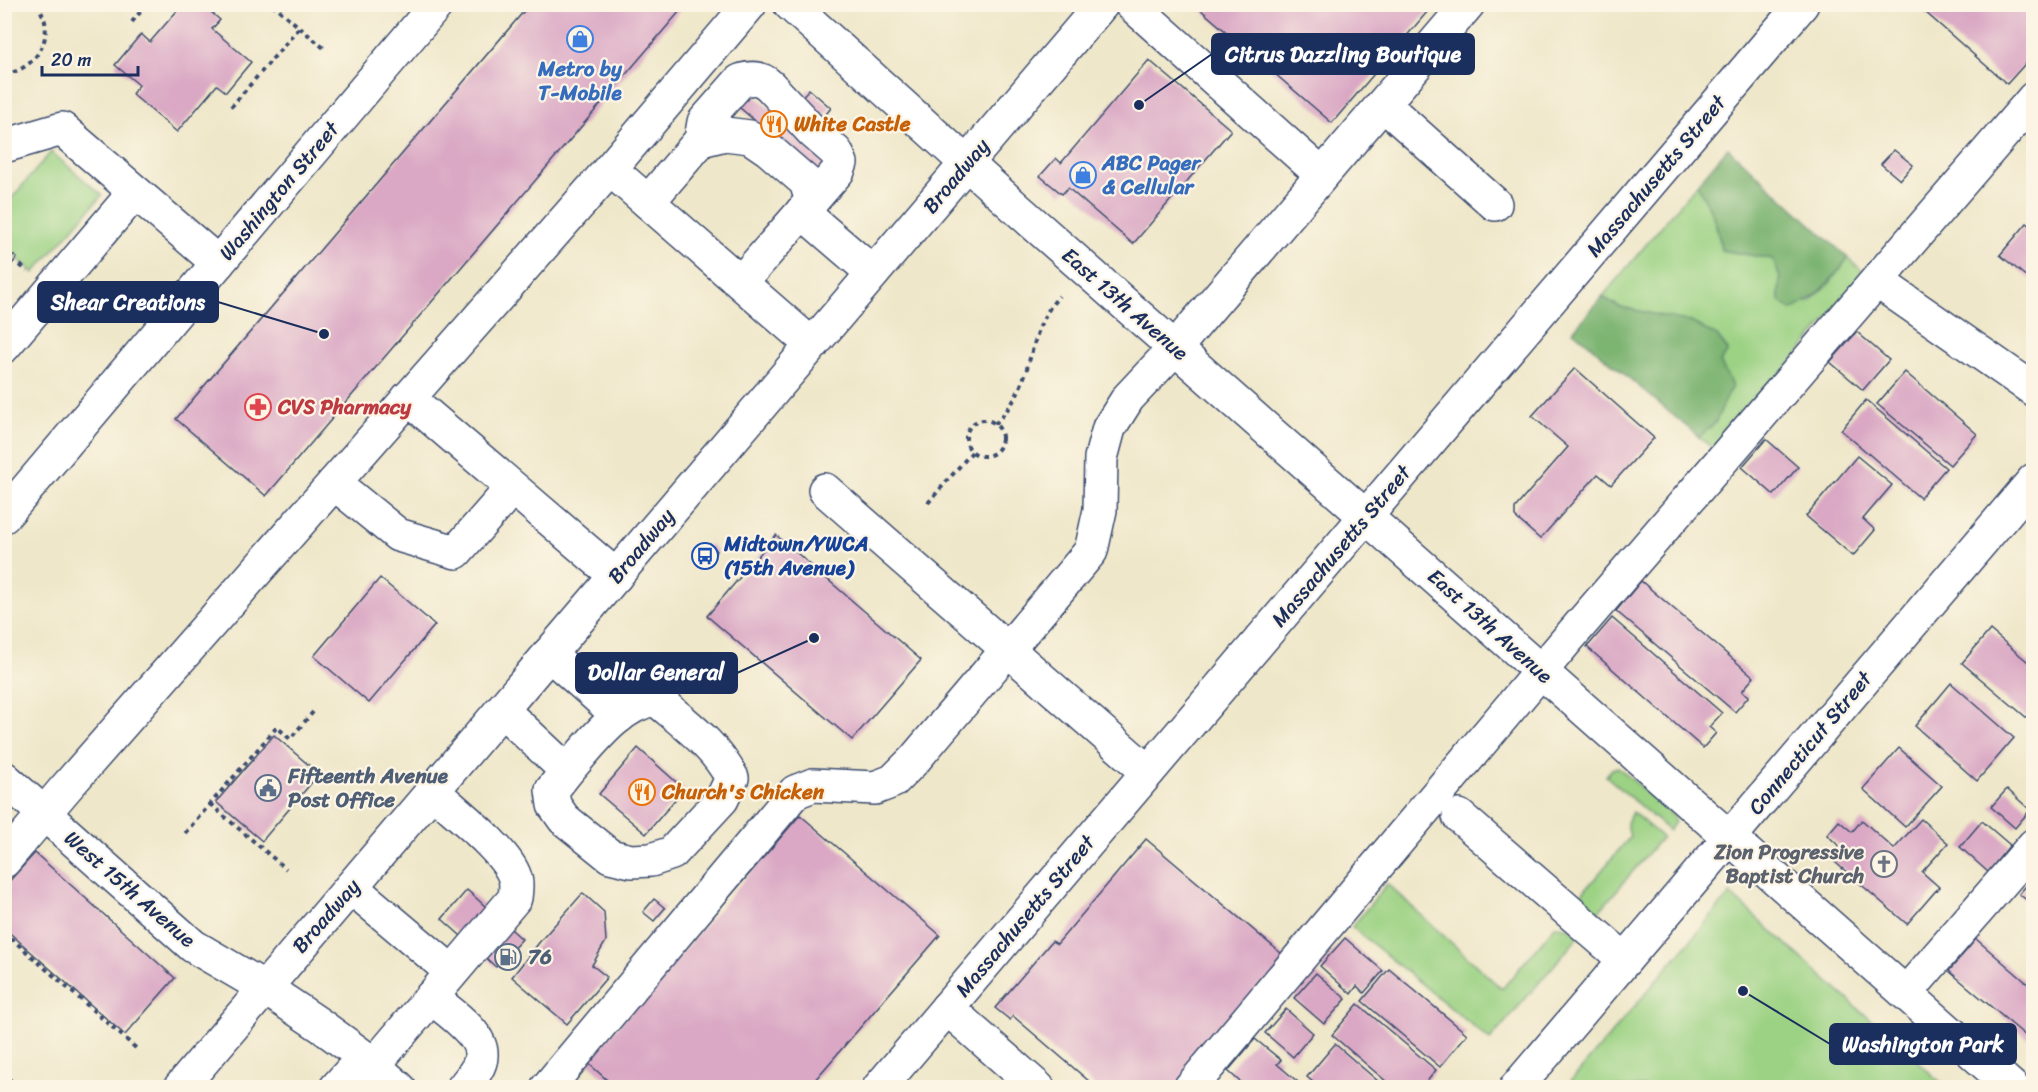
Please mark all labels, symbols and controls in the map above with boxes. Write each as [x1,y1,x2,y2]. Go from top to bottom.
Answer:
shop icon: Metro by T-Mobile [565,24,595,54]
callout: Citrus Dazzling Boutique [1212,34,1474,74]
text: Citrus Dazzling Boutique [1224,35,1461,74]
scale bar [42,39,138,77]
text: 20 m [51,44,91,76]
place label: Metro by T-Mobile [537,50,623,112]
street label: Massachusetts Street [1576,85,1737,266]
place label: White Castle [794,105,911,143]
restaurant icon: White Castle [759,109,789,139]
street label: Washington Street [209,111,350,269]
street label: Broadway [912,129,1000,223]
place label: ABC Pager & Cellular [1101,144,1203,206]
shop icon: ABC Pager & Cellular [1068,160,1098,190]
street label: East 13th Avenue [1053,237,1197,371]
callout: Shear Creations [38,282,218,322]
text: Shear Creations [50,283,206,322]
place label: CVS Pharmacy [277,388,412,426]
pharmacy icon: CVS Pharmacy [243,392,273,422]
street label: Massachusetts Street [1261,455,1422,636]
street label: Broadway [597,499,685,593]
place label: Midtown/YWCA (15th Avenue) [723,525,869,587]
bus stop icon: Midtown/YWCA (15th Avenue) [690,541,720,571]
street label: East 13th Avenue [1418,559,1562,693]
callout: Dollar General [576,653,737,693]
text: Dollar General [588,653,725,692]
street label: Connecticut Street [1738,661,1883,824]
place label: Fifteenth Avenue Post Office [287,757,449,819]
public building icon: Fifteenth Avenue Post Office [253,773,283,803]
place label: Church's Chicken [661,773,825,811]
restaurant icon: Church's Chicken [627,777,657,807]
street label: West 15th Avenue [55,820,205,958]
street label: Massachusetts Street [945,825,1106,1006]
place label: Zion Progressive Baptist Church [1713,833,1865,895]
church icon: Zion Progressive Baptist Church [1869,849,1899,879]
street label: Broadway [282,869,370,962]
place label: 76 [528,938,552,976]
fuel station icon: 76 [493,942,523,972]
callout: Washington Park [1830,1024,2016,1064]
text: Washington Park [1842,1025,2004,1064]

